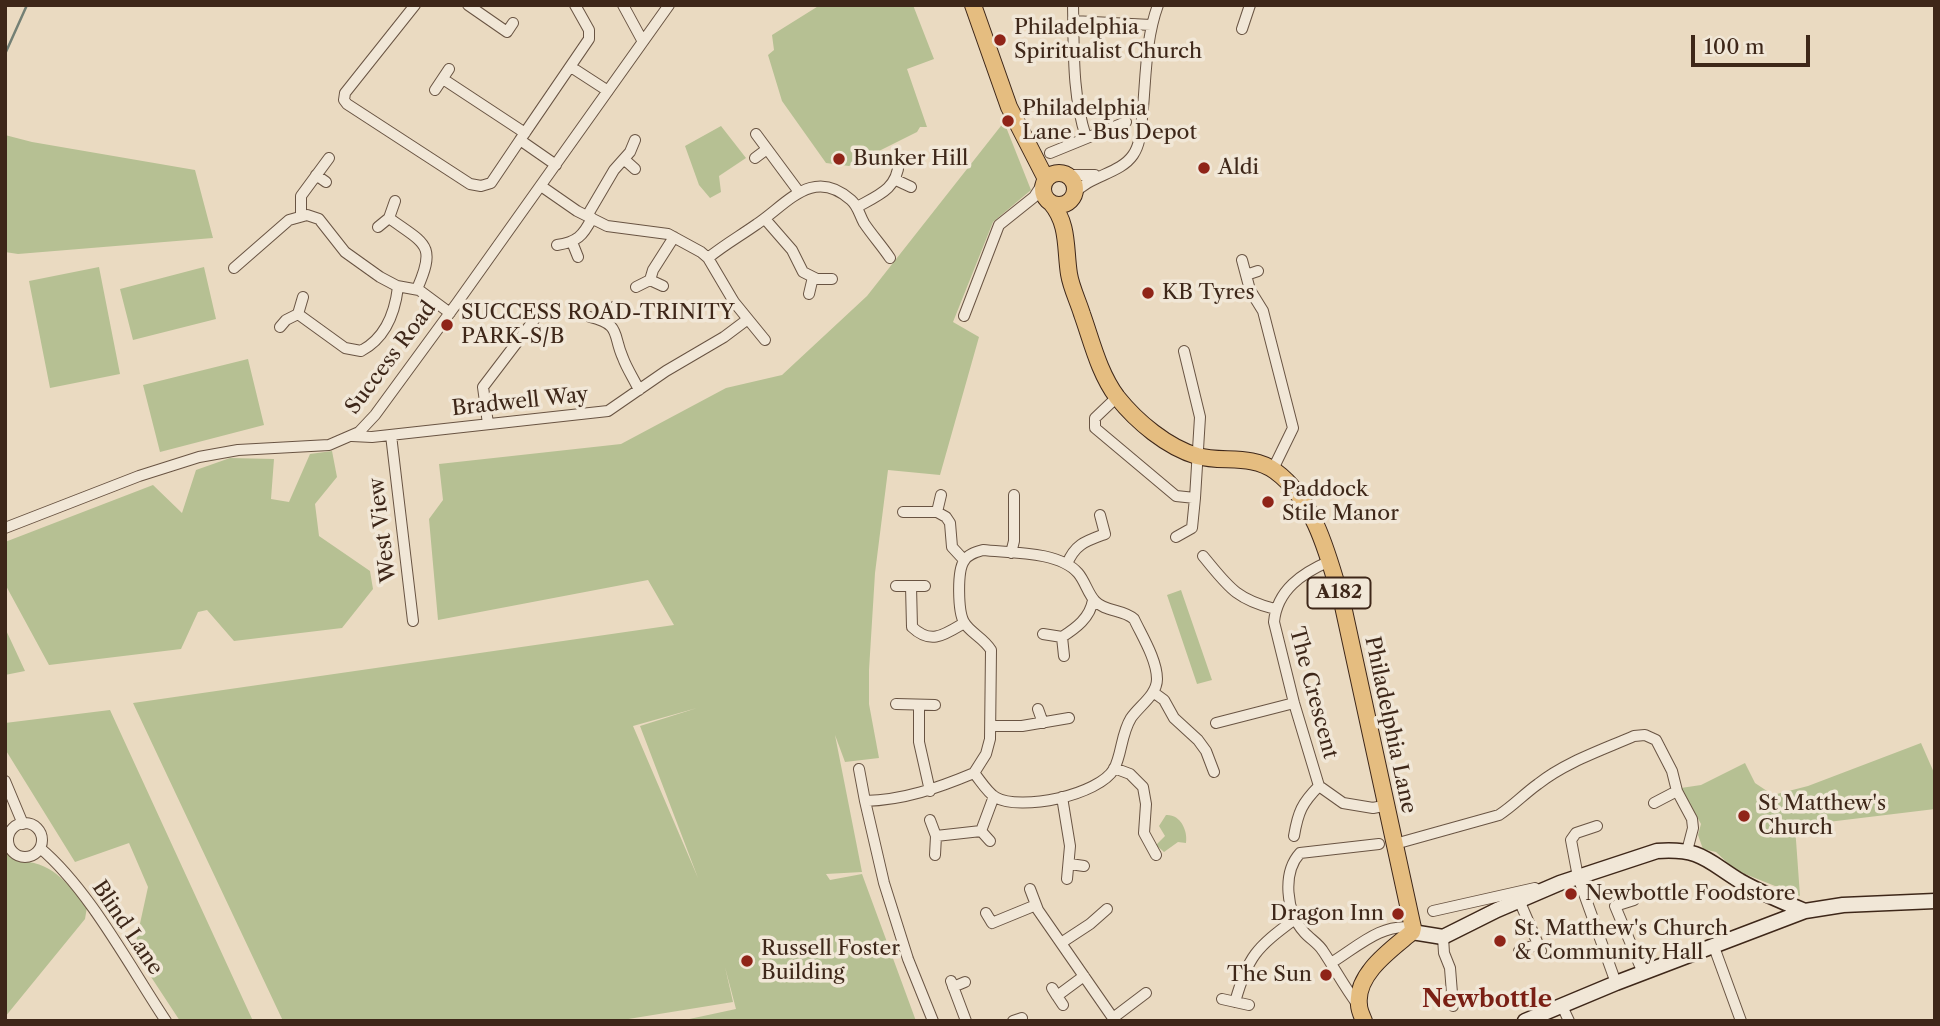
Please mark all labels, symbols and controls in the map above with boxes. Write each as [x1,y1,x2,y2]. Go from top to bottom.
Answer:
place label: Philadelphia Spiritualist Church [1014,15,1202,65]
scale bar [1695,21,1814,65]
marker: Philadelphia Spiritualist Church [992,32,1008,48]
text: 100 m [1704,34,1765,59]
place label: Philadelphia Lane - Bus Depot [1022,96,1197,146]
marker: Philadelphia Lane - Bus Depot [1000,113,1016,129]
place label: Bunker Hill [853,146,968,172]
marker: Bunker Hill [831,151,847,167]
place label: Aldi [1218,155,1259,181]
marker: Aldi [1196,160,1212,176]
place label: KB Tyres [1162,280,1255,306]
marker: KB Tyres [1140,285,1156,301]
street label: Success Road [340,296,442,420]
place label: SUCCESS ROAD-TRINITY PARK-S/B [461,300,735,350]
marker: SUCCESS ROAD-TRINITY PARK-S/B [439,317,455,333]
street label: Bradwell Way [451,382,589,422]
street label: West View [364,476,402,584]
place label: Paddock Stile Manor [1282,477,1399,527]
marker: Paddock Stile Manor [1260,494,1276,510]
road number: A182 [1308,578,1370,608]
street label: The Crescent [1283,624,1343,762]
street label: Philadelphia Lane [1359,634,1421,816]
place label: St Matthew's Church [1758,791,1886,841]
marker: St Matthew's Church [1736,808,1752,824]
street label: Blind Lane [86,876,168,980]
place label: Newbottle Foodstore [1585,881,1796,907]
marker: Newbottle Foodstore [1563,886,1579,902]
place label: Dragon Inn [1270,901,1384,927]
marker: Dragon Inn [1390,906,1406,922]
place label: St. Matthew's Church & Community Hall [1514,916,1728,966]
marker: St. Matthew's Church & Community Hall [1492,933,1508,949]
place label: Russell Foster Building [761,936,900,986]
marker: Russell Foster Building [739,953,755,969]
place label: The Sun [1227,962,1312,988]
marker: The Sun [1318,967,1334,983]
district label: Newbottle [1422,986,1552,1014]

